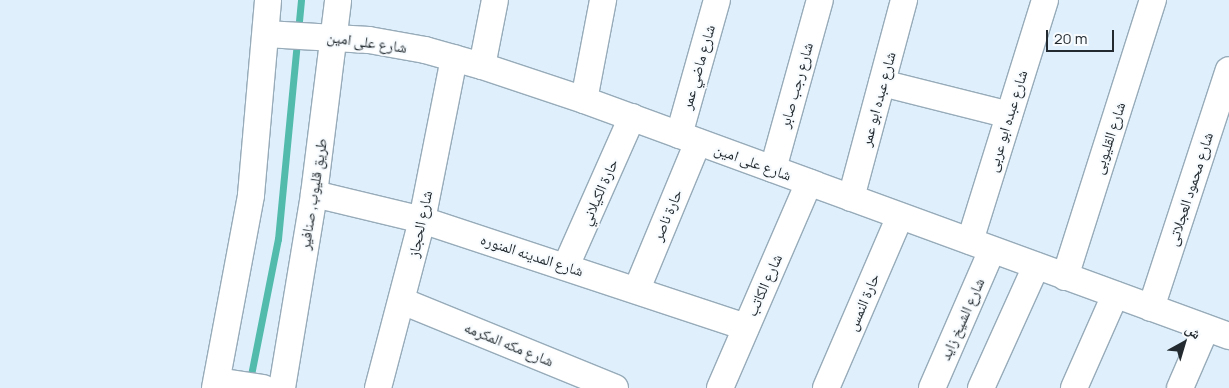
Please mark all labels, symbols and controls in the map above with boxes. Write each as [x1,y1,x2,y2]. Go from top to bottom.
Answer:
scale bar [1049,20,1116,52]
street label: شارع ماضي عمر [677,23,719,111]
street label: شارع على امين [326,27,408,57]
text: 20 m [1054,28,1087,49]
street label: شارع رجب صابر [775,40,817,130]
street label: شارع عبده ابو عمر [857,50,899,148]
street label: شارع عبده ابو عربى [983,68,1031,174]
street label: شارع القليوبى [1089,100,1129,176]
street label: شارع محمود العجلاتى [1163,130,1217,248]
street label: طريق قليوب, صنافير [295,137,331,251]
street label: شارع على امين [712,140,794,184]
street label: حارة الكيلاني [576,156,622,228]
street label: حارة ناصر [648,187,686,243]
street label: شارع الحجاز [404,189,436,259]
street label: شارع المدينه المنوره [478,230,586,280]
street label: شارع الكاتب [742,251,786,319]
street label: حارة النمس [843,270,883,334]
street label: شارع الشيخ زايد [936,275,988,363]
street label: شارع مكه المكرمه [462,318,556,370]
north arrow [1159,318,1209,368]
text: ش [1182,319,1206,343]

